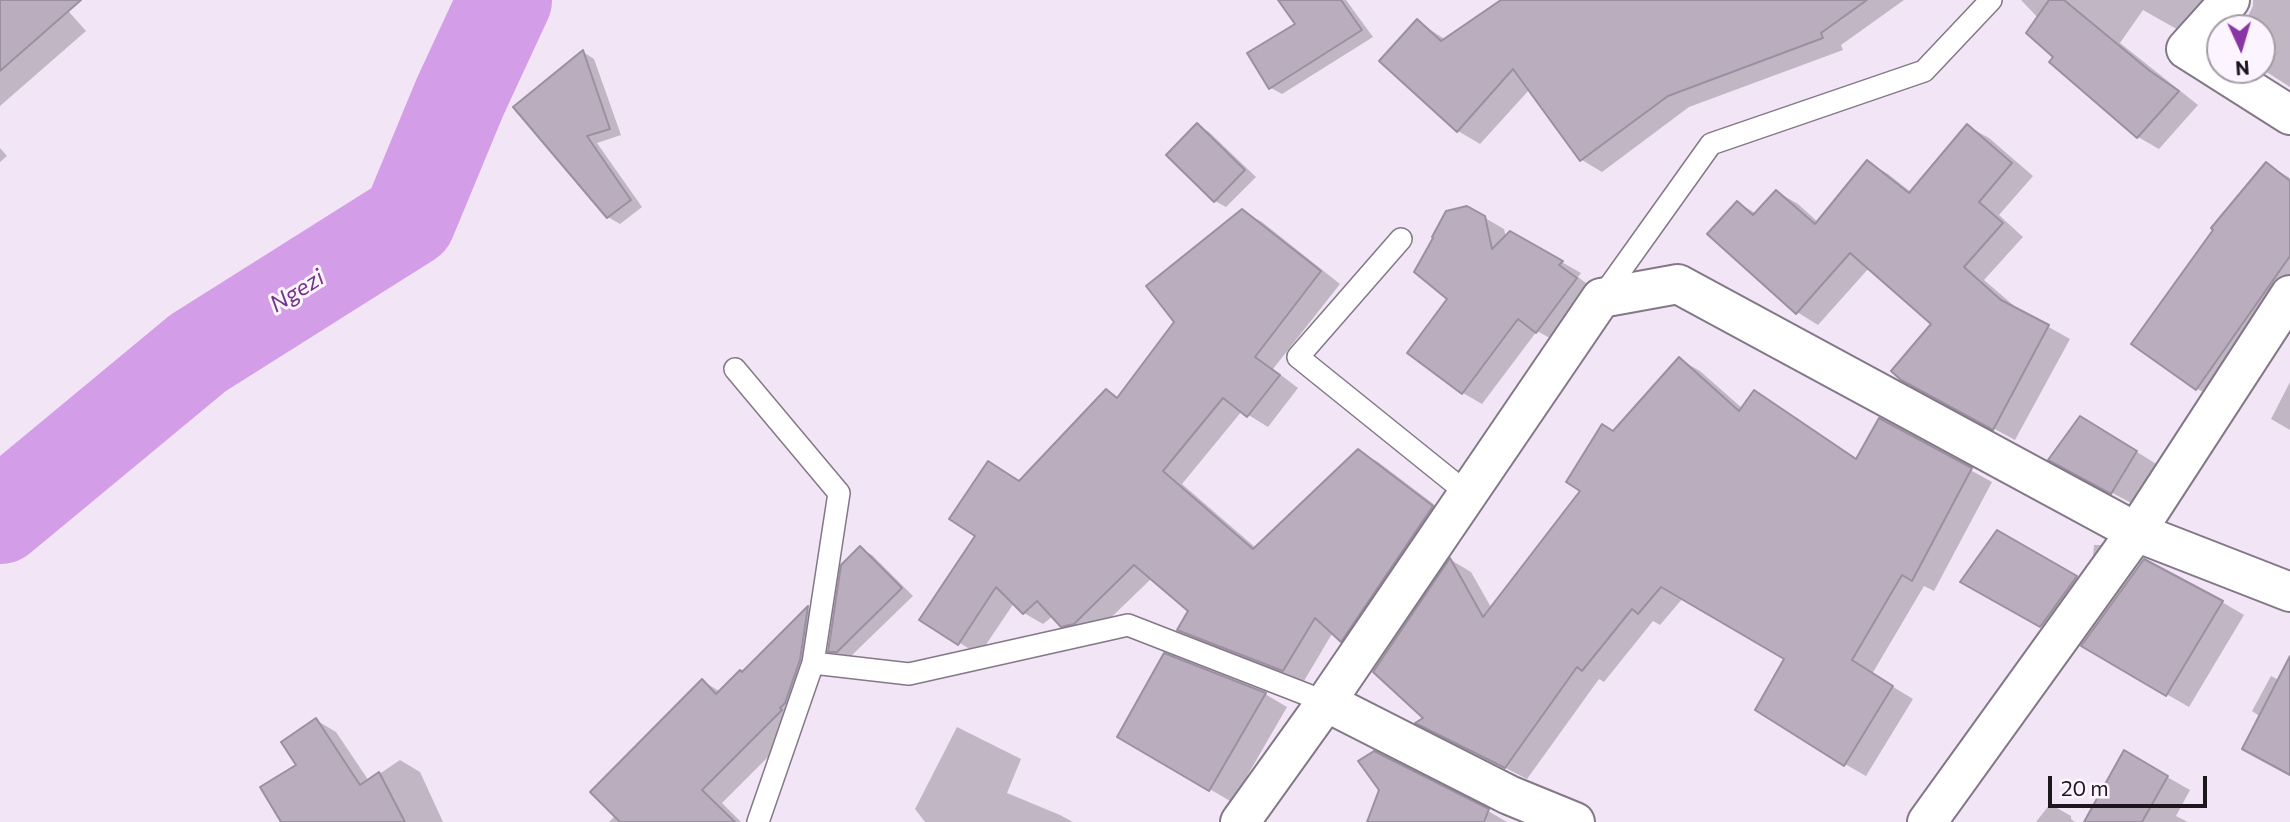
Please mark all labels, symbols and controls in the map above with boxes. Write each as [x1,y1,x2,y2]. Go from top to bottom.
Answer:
north arrow [2206,14,2276,84]
text: N [2234,56,2250,80]
water label: Ngezi [265,264,329,318]
scale bar [2052,762,2211,806]
text: 20 m [2061,775,2109,800]

